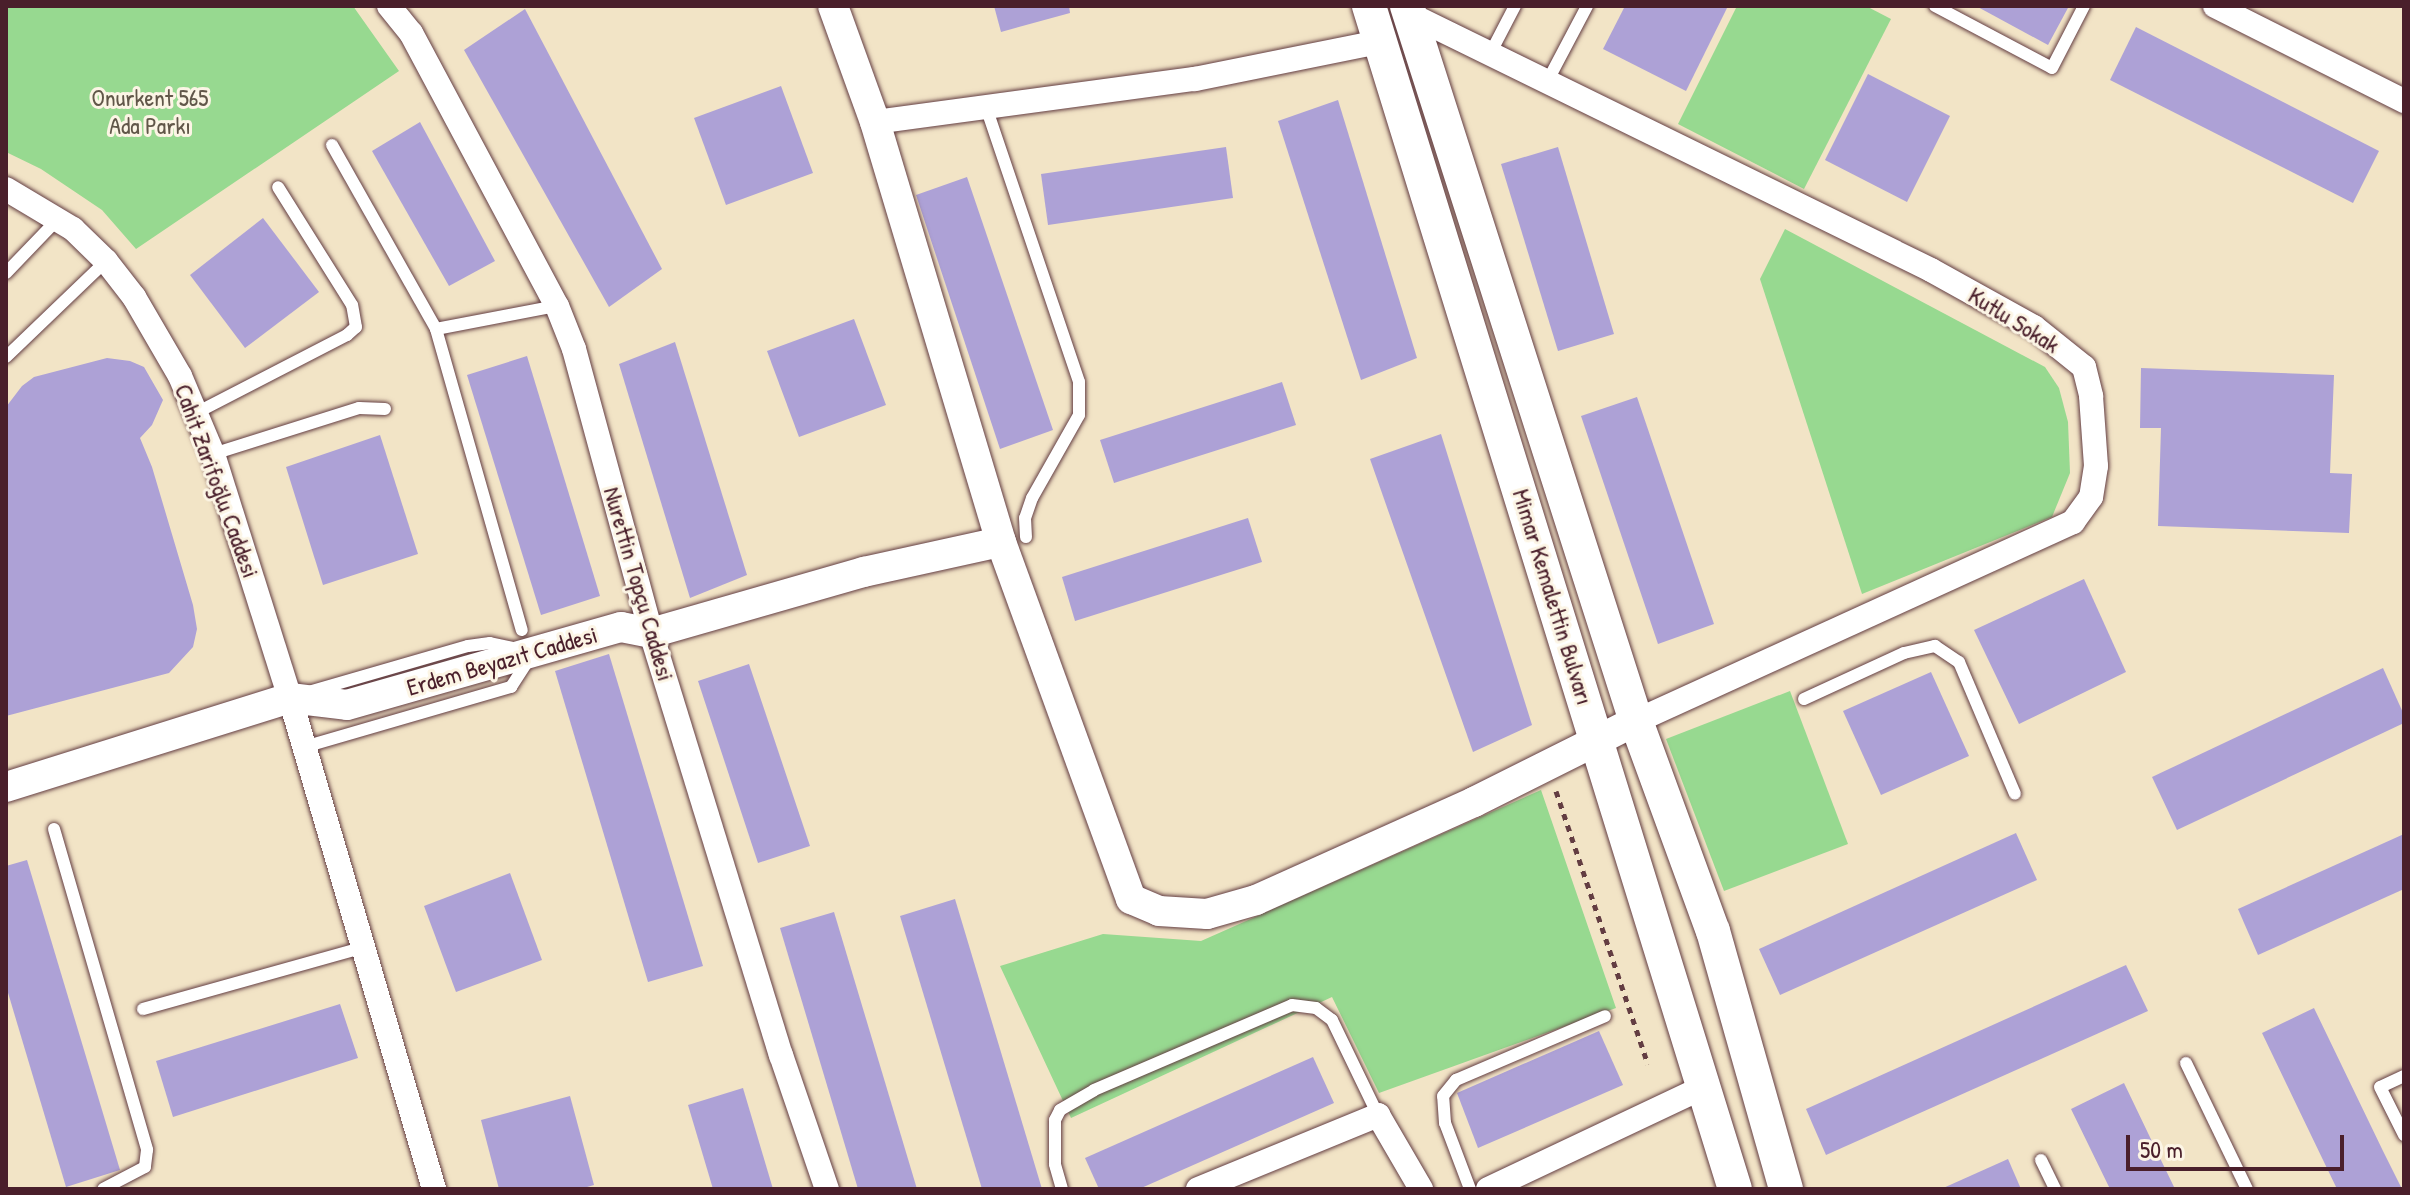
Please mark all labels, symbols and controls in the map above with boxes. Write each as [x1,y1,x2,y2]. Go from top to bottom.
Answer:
park label: Onurkent 565 Ada Parkı [91,84,209,140]
street label: Kutlu Sokak [1963,281,2065,359]
street label: Cahit Zarifoğlu Caddesi [169,380,265,582]
street label: Nurettin Topçu Caddesi [598,484,680,684]
street label: Mimar Kemalettin Bulvarı [1506,486,1600,708]
street label: Erdem Beyazıt Caddesi [403,620,601,702]
scale bar [2130,1119,2348,1169]
text: 50 m [2140,1133,2183,1165]

